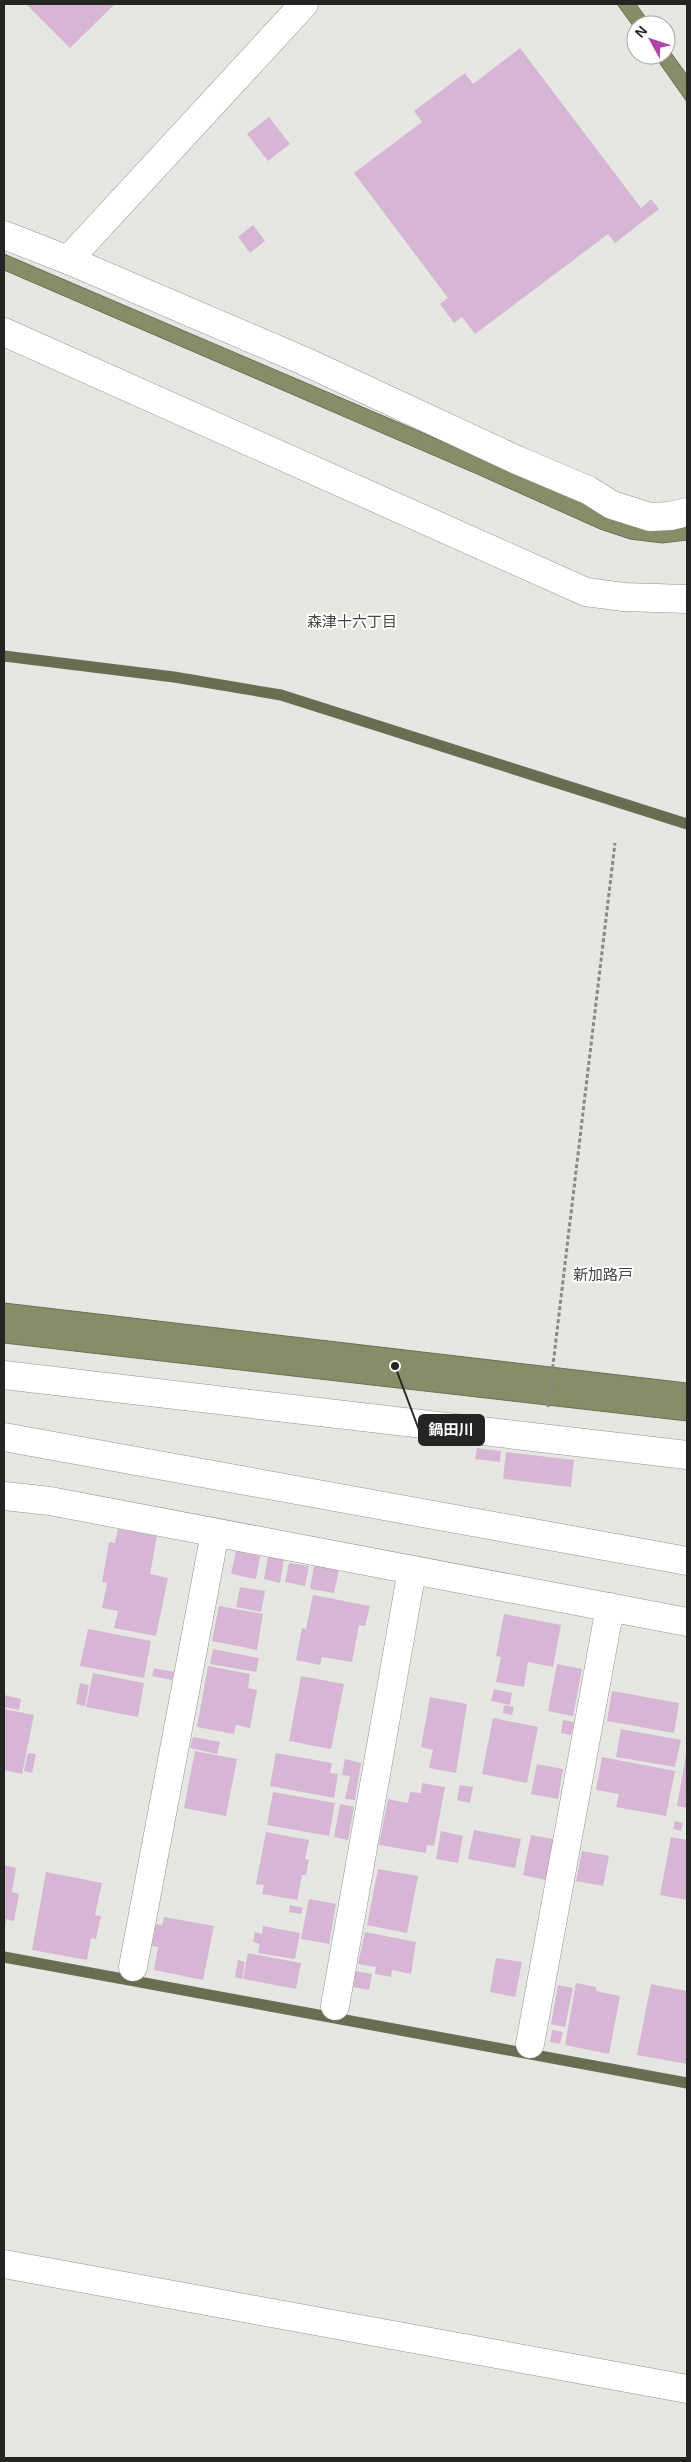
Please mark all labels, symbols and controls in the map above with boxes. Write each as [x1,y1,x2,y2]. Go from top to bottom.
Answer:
north arrow [626,15,676,65]
text: N [632,23,650,41]
district label: 森津十六丁目 [307,613,397,630]
district label: 新加路戸 [573,1266,633,1283]
callout: 鍋田川 [419,1415,484,1445]
text: 鍋田川 [427,1421,474,1438]

